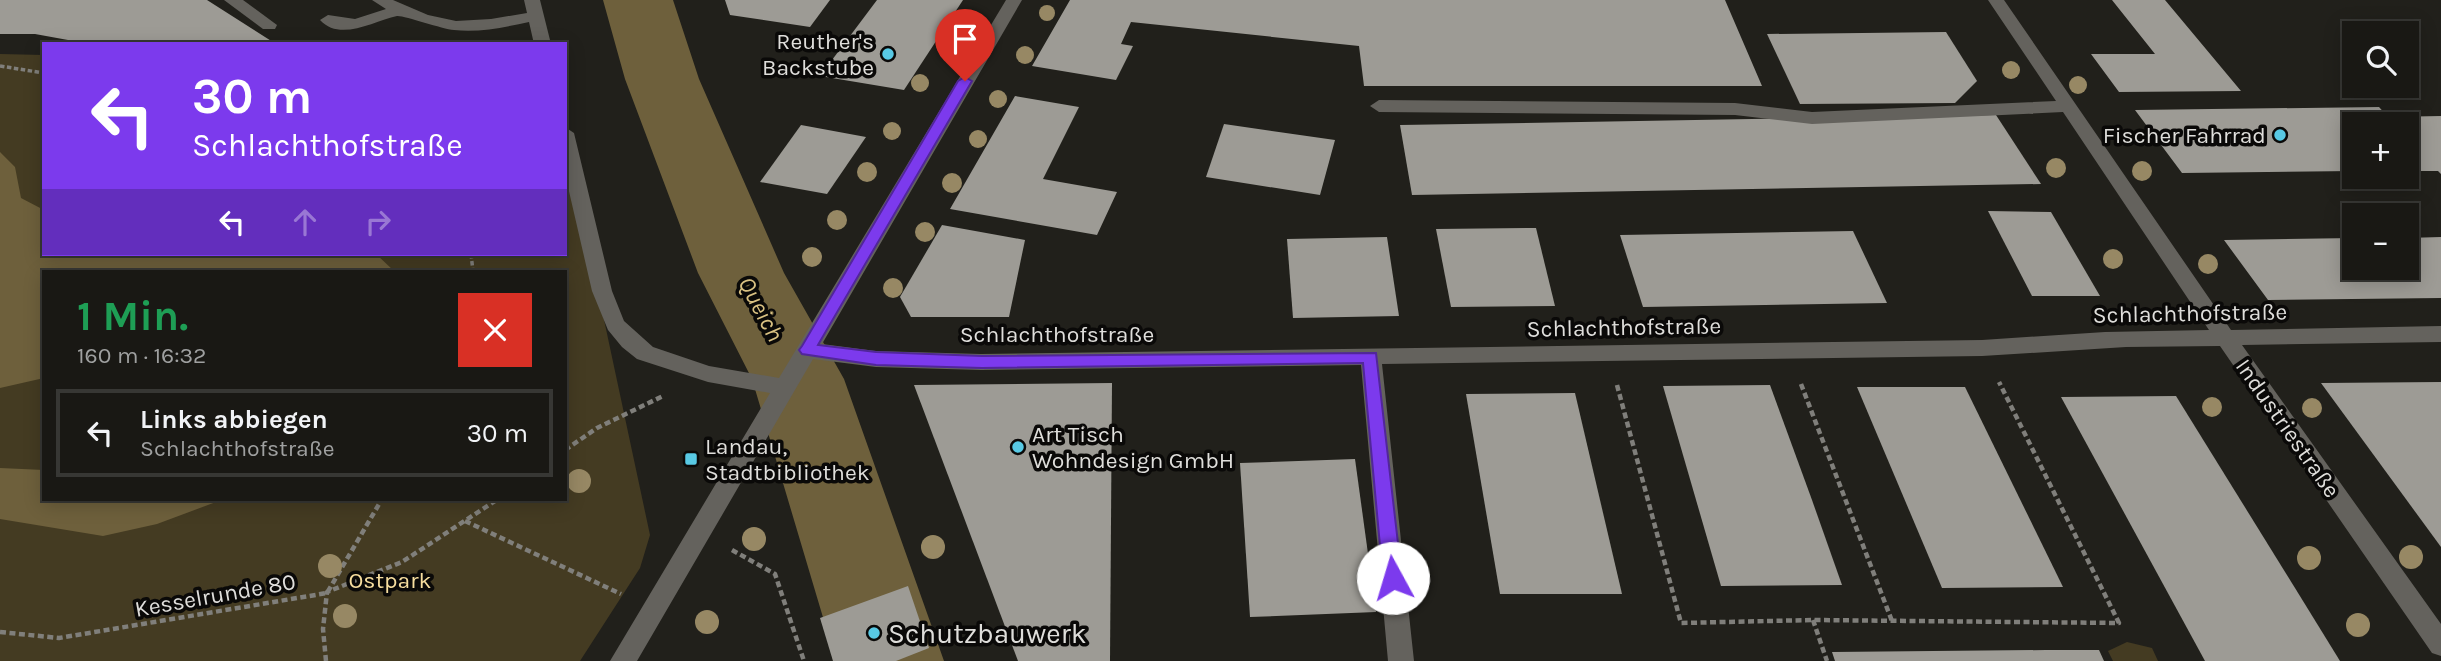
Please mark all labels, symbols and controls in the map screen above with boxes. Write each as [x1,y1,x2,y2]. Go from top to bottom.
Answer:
pin [935,9,995,81]
icon: arrive [946,20,984,58]
map controls [2342,21,2419,280]
button: search [2342,21,2419,98]
place label: Reuther's Backstube [762,28,874,81]
marker: Reuther's Backstube [880,46,896,62]
text: 30 m [192,68,312,125]
icon: left [77,70,168,161]
button: + [2342,112,2419,189]
place label: Fischer Fahrrad [2103,122,2266,149]
text: Schlachthofstraße [192,127,463,164]
marker: Fischer Fahrrad [2272,127,2288,143]
icon: left [213,203,251,241]
icon: ahead [286,203,324,241]
icon: right [359,203,397,241]
button: − [2342,203,2419,280]
water label: Queich [732,272,790,346]
text: 1 Min. [77,291,188,341]
button: close [458,293,532,367]
street label: Schlachthofstraße [2093,298,2288,329]
street label: Schlachthofstraße [1527,312,1722,343]
street label: Schlachthofstraße [960,321,1154,348]
text: 160 m · 16:32 [77,342,206,369]
street label: Industriestraße [2230,354,2345,503]
text: Links abbiegen [140,404,328,435]
icon: left [81,414,119,452]
text: 30 m [467,418,528,449]
place label: Art Tisch Wohndesign GmbH [1032,421,1234,474]
place label: Landau, Stadtbibliothek [705,433,870,486]
text: Schlachthofstraße [140,435,335,462]
marker: Art Tisch Wohndesign GmbH [1010,439,1026,455]
marker: Landau, Stadtbibliothek [683,451,699,467]
position arrow [1356,541,1430,615]
park label: Ostpark [349,567,432,594]
street label: Kesselrunde 80 [132,568,298,623]
place label: Schutzbauwerk [888,617,1087,650]
marker: Schutzbauwerk [866,625,882,641]

